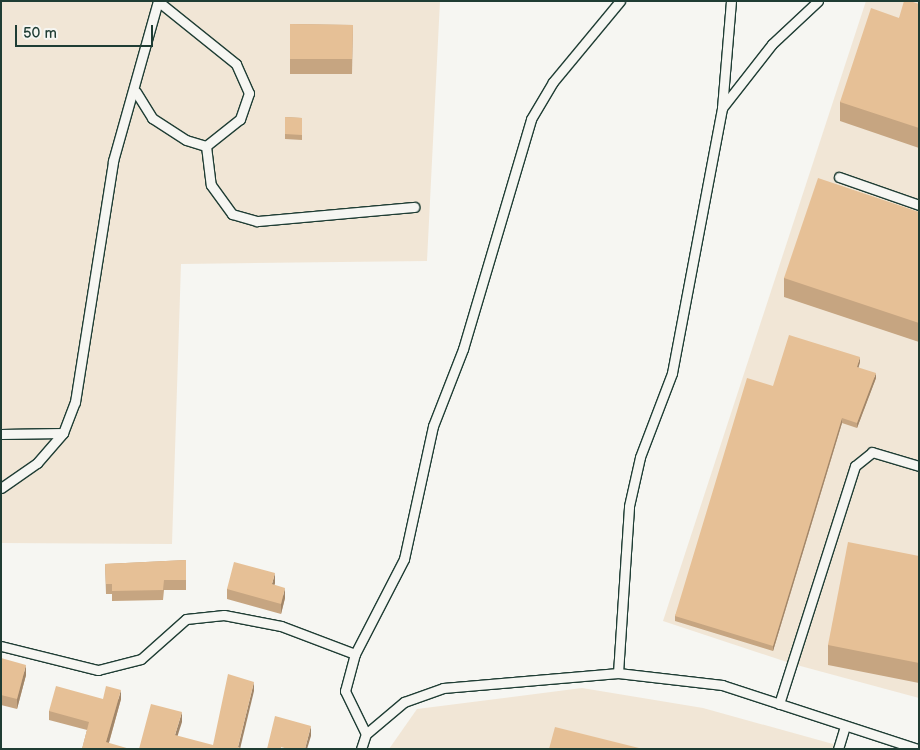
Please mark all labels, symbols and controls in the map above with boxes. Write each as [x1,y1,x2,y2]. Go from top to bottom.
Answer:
scale bar [18,15,155,47]
text: 50 m [23,24,57,43]

